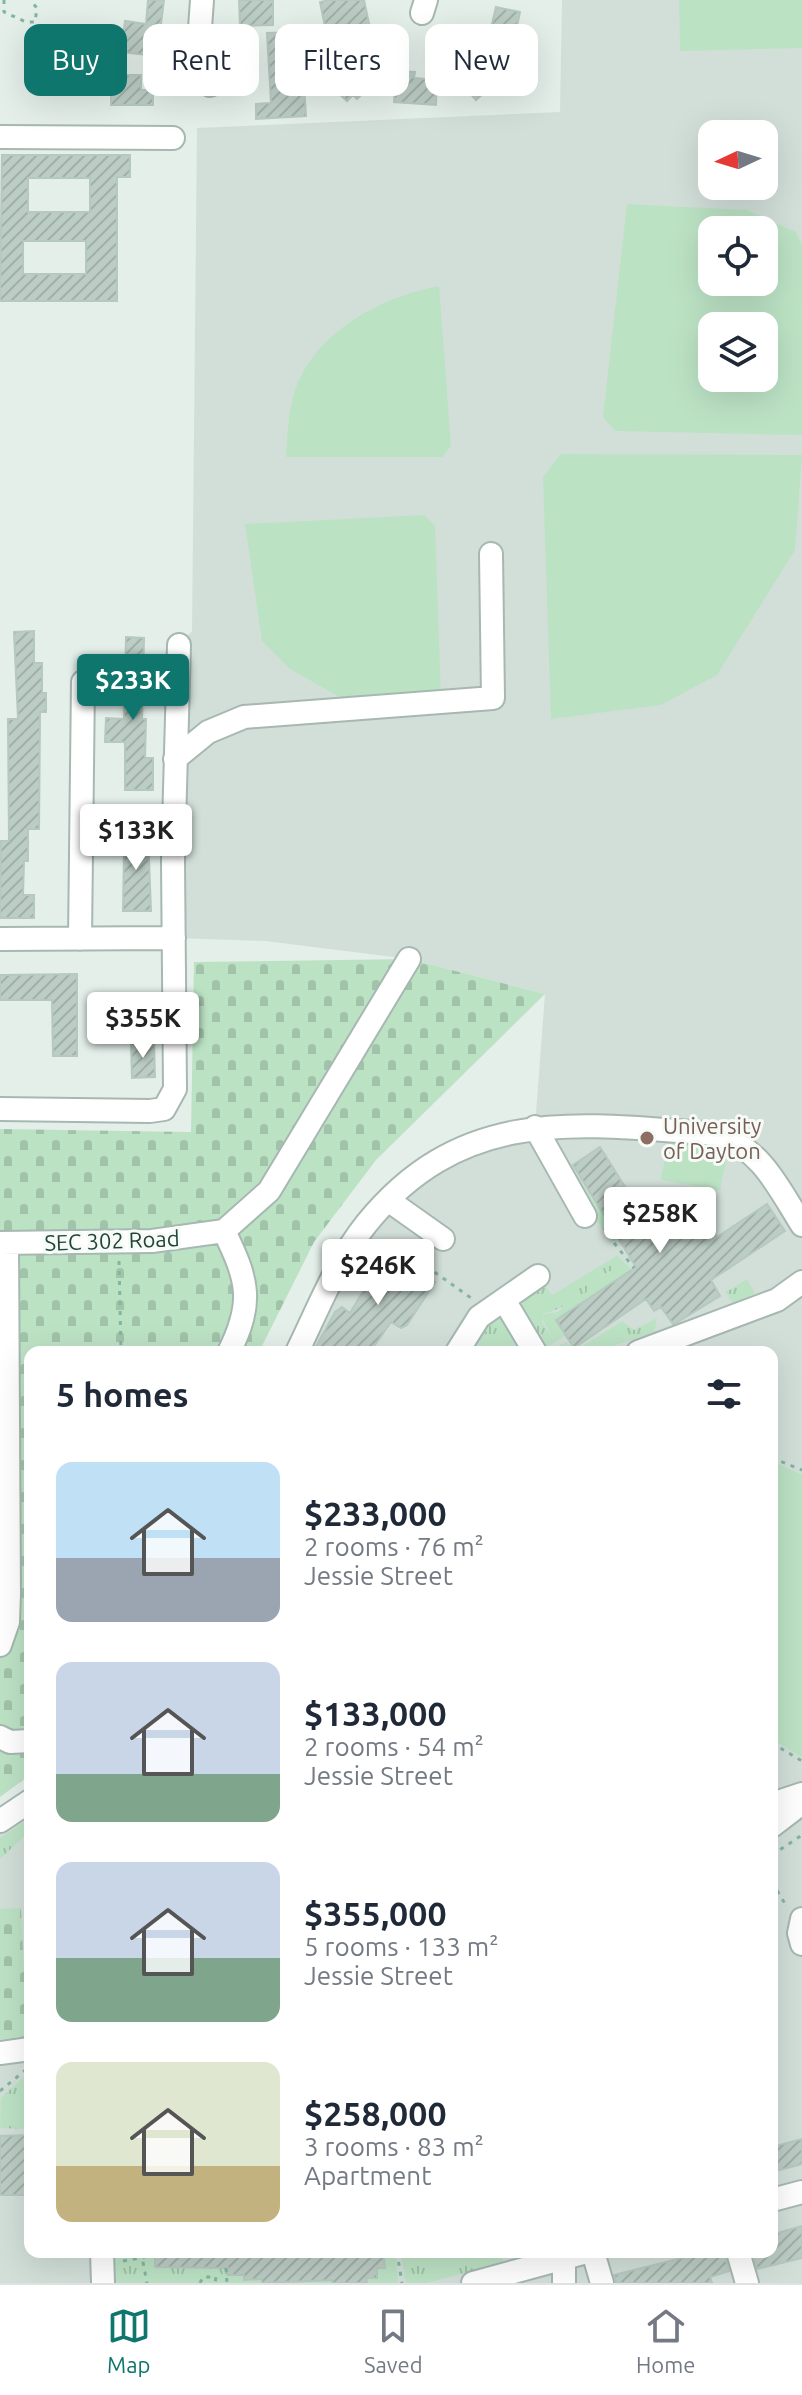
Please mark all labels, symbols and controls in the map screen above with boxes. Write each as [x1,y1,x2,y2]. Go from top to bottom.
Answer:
chip: Buy [24,24,127,96]
chip: Rent [143,24,259,96]
chip: Filters [275,24,409,96]
chip: New [425,24,538,96]
north arrow [698,120,778,200]
map controls [698,120,778,392]
button: locate [698,216,778,296]
button: layers [698,312,778,392]
pin: $233K [77,654,189,722]
text: $233K [95,665,171,694]
pin: $133K [80,804,192,872]
text: $133K [98,815,174,844]
pin: $355K [87,992,199,1060]
text: $355K [105,1003,181,1032]
place label: University of Dayton [663,1113,762,1163]
marker: University of Dayton [638,1129,656,1147]
pin: $258K [604,1187,716,1255]
text: $258K [622,1198,698,1227]
street label: SEC 302 Road [44,1225,180,1255]
pin: $246K [322,1239,434,1307]
text: $246K [340,1250,416,1279]
icon: filters [702,1372,746,1416]
text: 5 homes [56,1375,189,1413]
icon: home [120,1494,216,1590]
text: $233,000 [304,1494,447,1532]
text: 2 rooms · 76 m² [304,1532,484,1561]
text: Jessie Street [304,1561,453,1590]
icon: home [120,1694,216,1790]
text: $133,000 [304,1694,447,1732]
text: 2 rooms · 54 m² [304,1732,484,1761]
text: Jessie Street [304,1761,453,1790]
icon: home [120,1894,216,1990]
text: $355,000 [304,1894,447,1932]
text: 5 rooms · 133 m² [304,1932,499,1961]
text: Jessie Street [304,1961,453,1990]
icon: home [120,2094,216,2190]
text: $258,000 [304,2094,447,2132]
text: 3 rooms · 83 m² [304,2132,484,2161]
text: Apartment [304,2161,431,2190]
tab: Map [107,2304,151,2377]
tab: Saved [364,2304,423,2377]
tab: Home [636,2304,695,2377]

